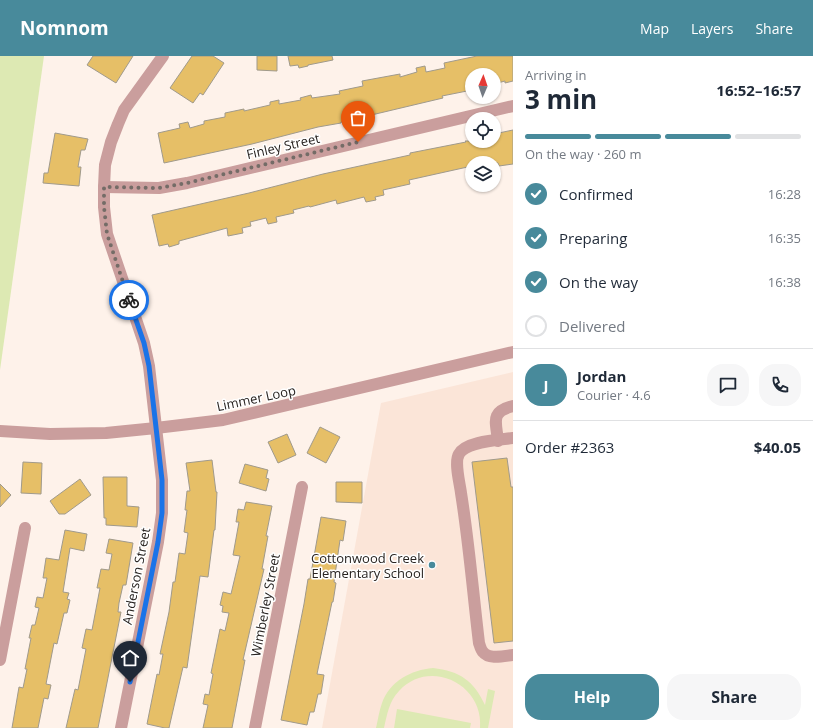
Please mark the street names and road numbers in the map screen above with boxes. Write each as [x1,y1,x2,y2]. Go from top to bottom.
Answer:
street label: Finley Street [245,129,322,163]
street label: Limmer Loop [215,381,297,415]
street label: Anderson Street [118,526,154,626]
street label: Wimberley Street [246,552,284,658]

